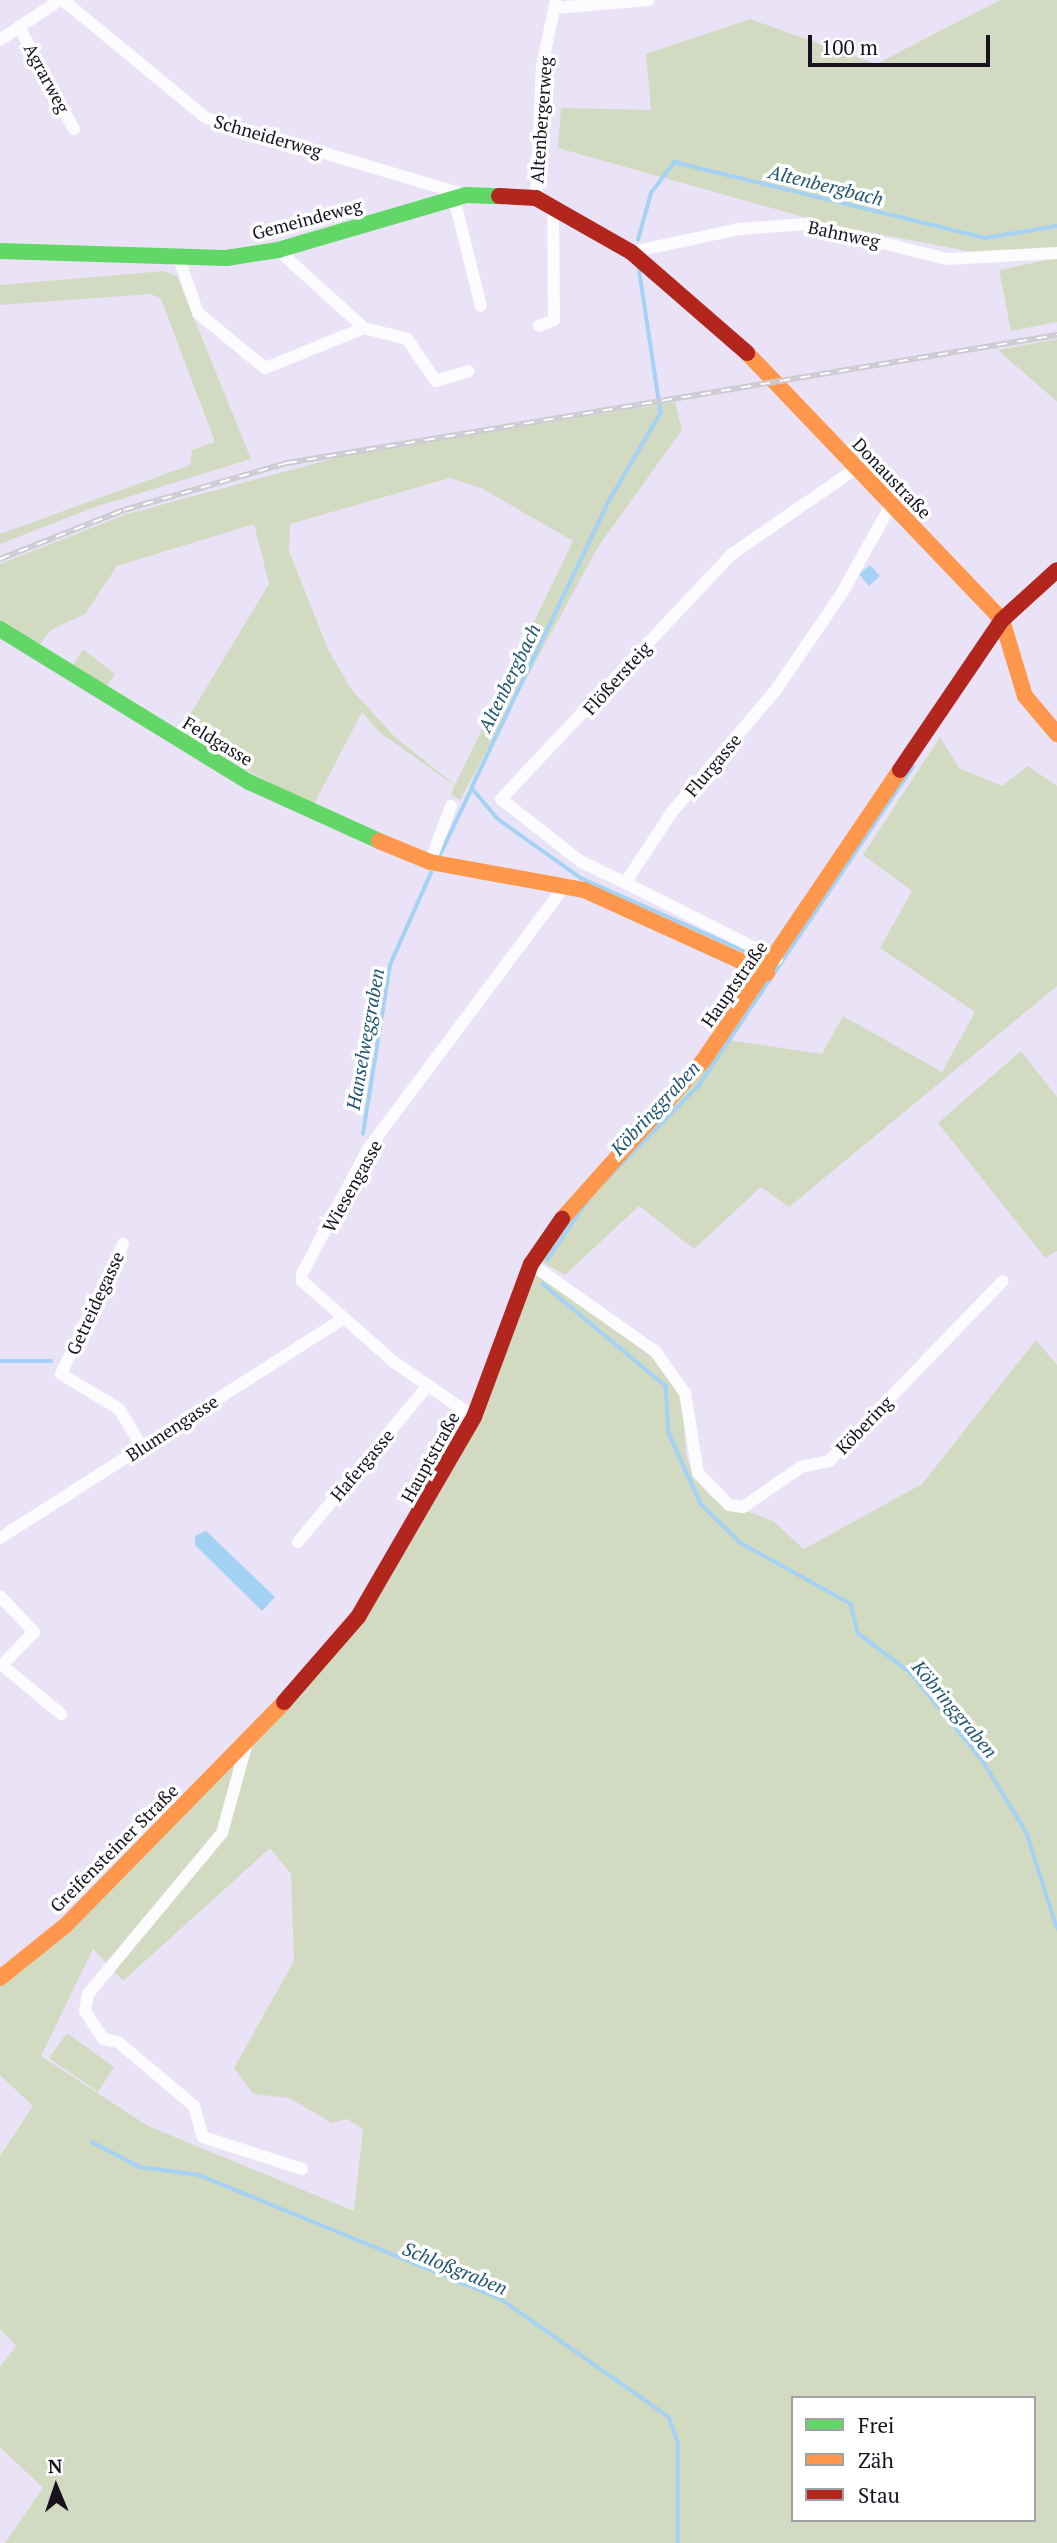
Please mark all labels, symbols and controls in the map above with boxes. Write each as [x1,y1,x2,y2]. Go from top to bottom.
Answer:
scale bar [812,21,994,65]
text: 100 m [821,33,878,61]
street label: Agrarweg [20,40,74,116]
street label: Altenbergerweg [526,56,556,184]
street label: Schneiderweg [212,110,324,162]
water label: Altenbergbach [766,160,886,210]
street label: Gemeindeweg [250,194,364,244]
street label: Bahnweg [806,216,882,252]
street label: Donaustraße [848,433,936,523]
water label: Altenbergbach [473,620,545,736]
street label: Flößersteig [579,637,655,719]
street label: Feldgasse [179,712,257,770]
street label: Flurgasse [680,729,746,801]
street label: Hauptstraße [696,937,772,1031]
water label: Hanselweggraben [341,966,389,1112]
water label: Köbringgraben [606,1056,704,1160]
street label: Wiesengasse [318,1136,386,1236]
street label: Getreidegasse [62,1248,128,1358]
street label: Blumengasse [122,1390,222,1466]
street label: Köbering [831,1392,897,1458]
street label: Hauptstraße [396,1408,464,1506]
street label: Hafergasse [326,1425,398,1505]
water label: Köbringgraben [908,1656,1002,1762]
street label: Greifensteiner Straße [45,1779,183,1917]
water label: Schloßgraben [399,2237,511,2299]
legend [791,2396,1036,2522]
text: Frei [858,2411,894,2439]
text: Zäh [858,2446,894,2474]
north arrow [21,2452,91,2522]
text: N [48,2453,63,2478]
text: Stau [858,2481,900,2509]

